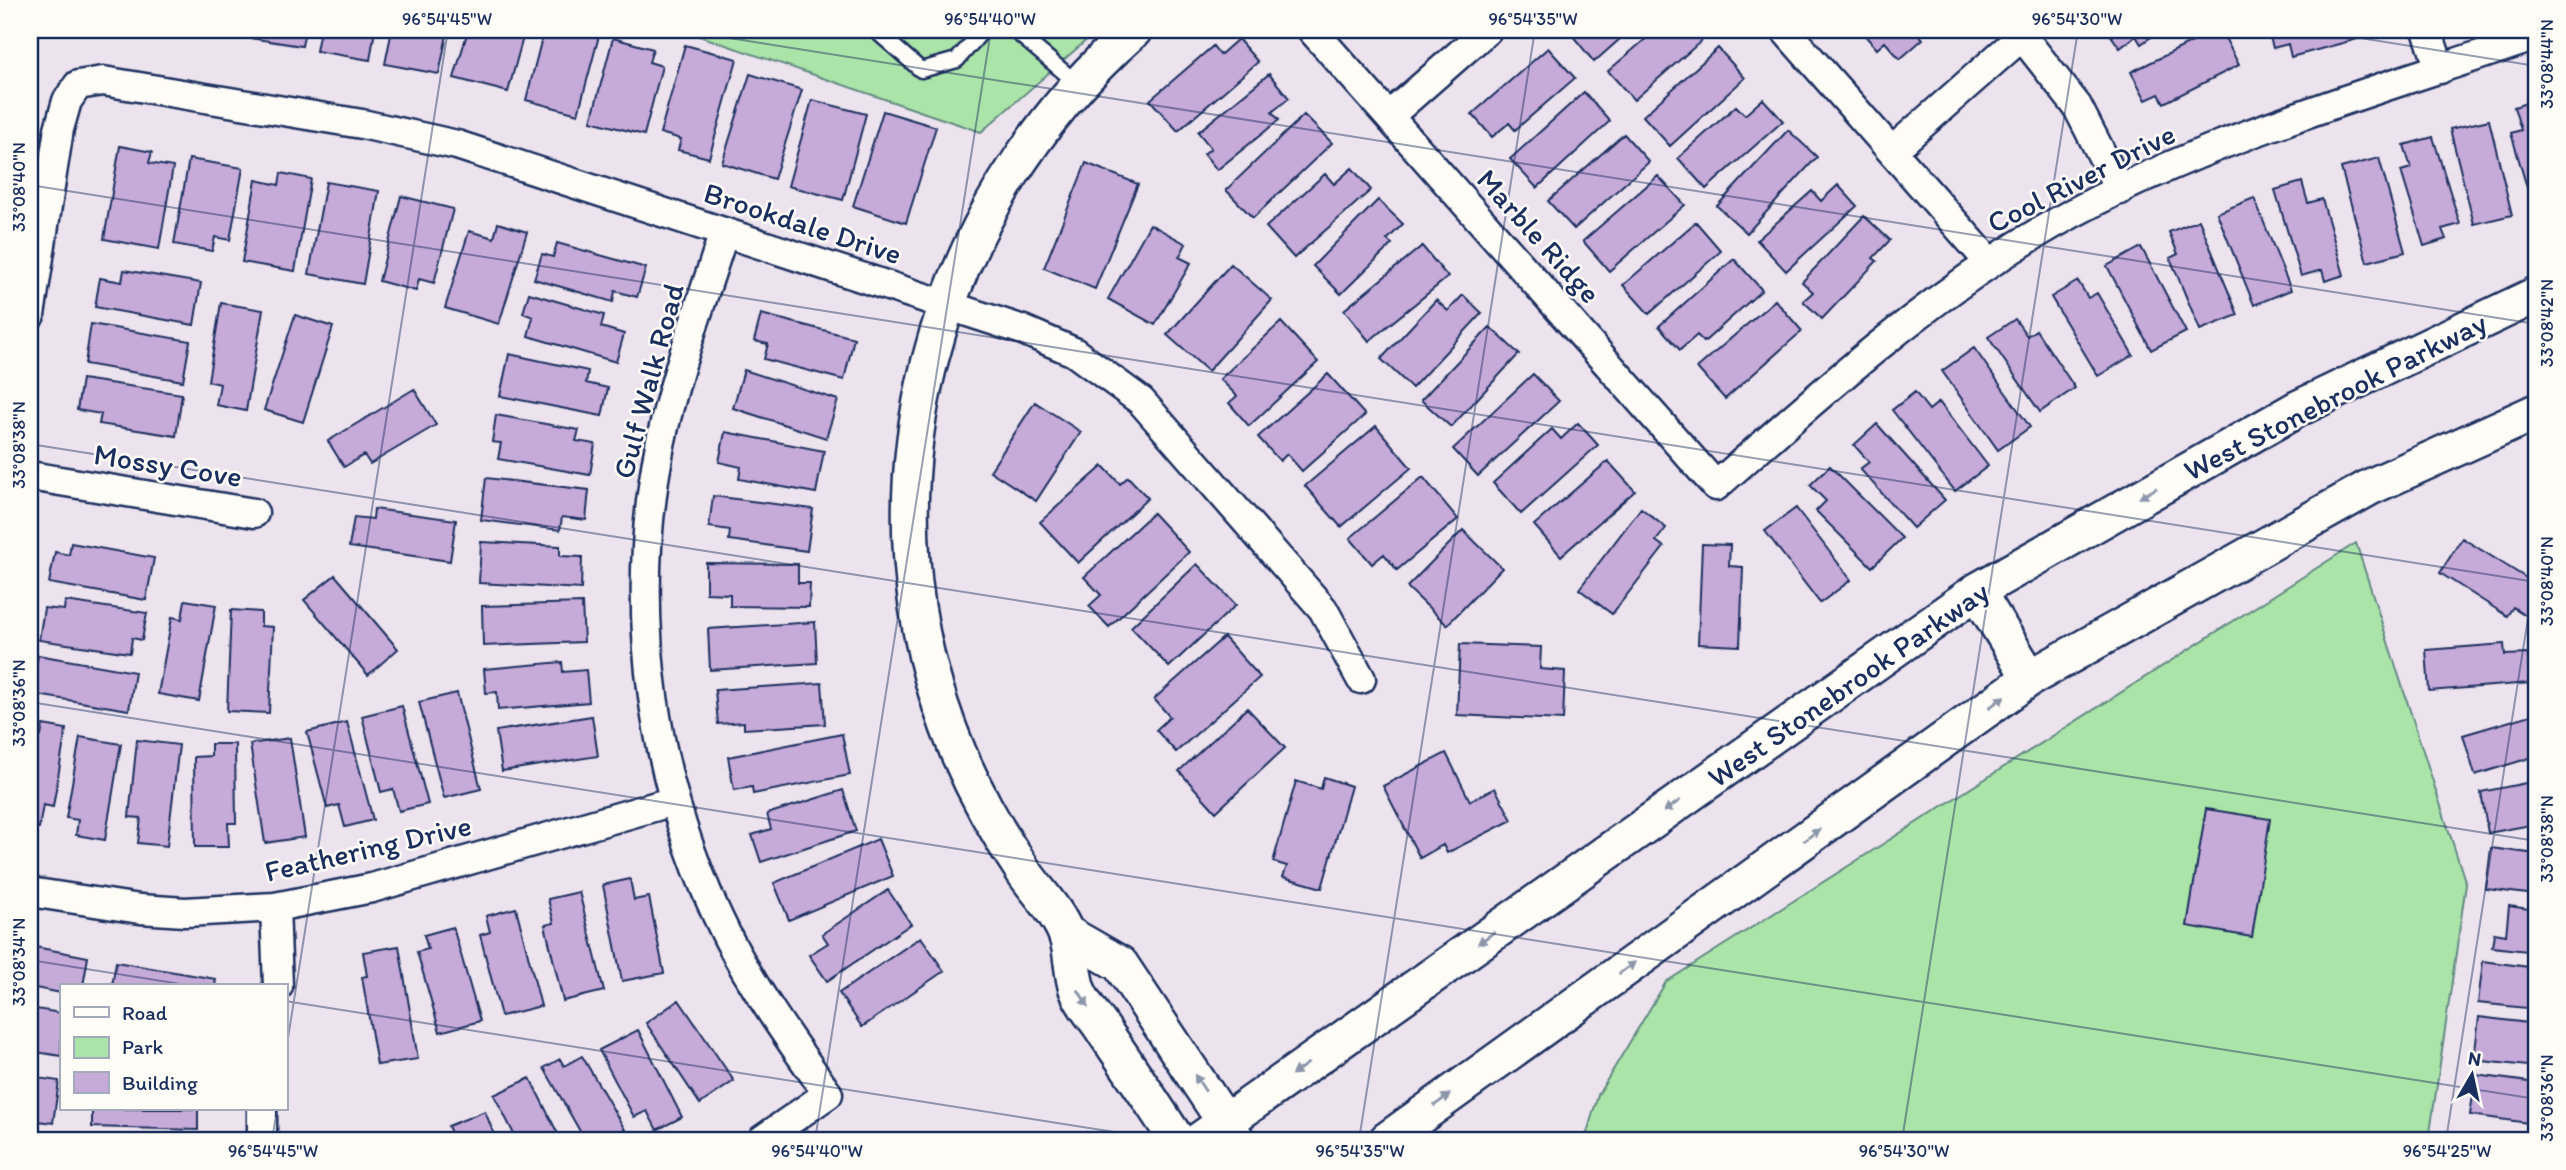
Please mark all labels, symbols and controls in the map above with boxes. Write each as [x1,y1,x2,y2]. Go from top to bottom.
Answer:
text: 96°54'45"W [402,8,492,30]
text: 96°54'40"W [944,8,1036,30]
text: 96°54'35"W [1488,8,1578,30]
text: 96°54'30"W [2032,8,2122,30]
text: 33°08'44"N [2536,19,2558,109]
street label: Cool River Drive [1981,115,2181,241]
text: 33°08'40"N [8,142,30,232]
street label: Marble Ridge [1469,161,1609,311]
street label: Brookdale Drive [699,174,907,272]
street label: Gulf Walk Road [604,279,692,483]
text: 33°08'42"N [2536,279,2558,367]
street label: West Stonebrook Parkway [2177,303,2493,489]
text: 33°08'38"N [8,401,30,489]
street label: Mossy Cove [91,435,245,495]
one-way arrow [2139,487,2158,499]
text: 33°08'40"N [2536,536,2558,626]
street label: West Stonebrook Parkway [1700,573,1996,795]
text: 33°08'36"N [8,659,30,747]
one-way arrow [1987,695,2006,709]
text: 33°08'38"N [2536,795,2558,883]
one-way arrow [1663,799,1681,813]
street label: Feathering Drive [261,806,475,890]
one-way arrow [1803,828,1821,842]
text: 33°08'34"N [8,918,30,1006]
one-way arrow [1477,931,1495,945]
one-way arrow [1618,961,1636,975]
legend [60,984,287,1110]
one-way arrow [1077,989,1089,1008]
text: Road [122,1000,168,1025]
text: Park [122,1034,164,1059]
north arrow [2436,1040,2506,1110]
text: N [2466,1046,2483,1071]
text: 33°08'36"N [2536,1054,2558,1142]
one-way arrow [1291,1062,1309,1076]
text: Building [122,1070,198,1095]
one-way arrow [1193,1073,1206,1093]
one-way arrow [1433,1094,1451,1108]
text: 96°54'45"W [228,1140,318,1162]
text: 96°54'40"W [771,1140,863,1162]
text: 96°54'35"W [1315,1140,1405,1162]
text: 96°54'30"W [1859,1140,1949,1162]
text: 96°54'25"W [2403,1140,2491,1162]

